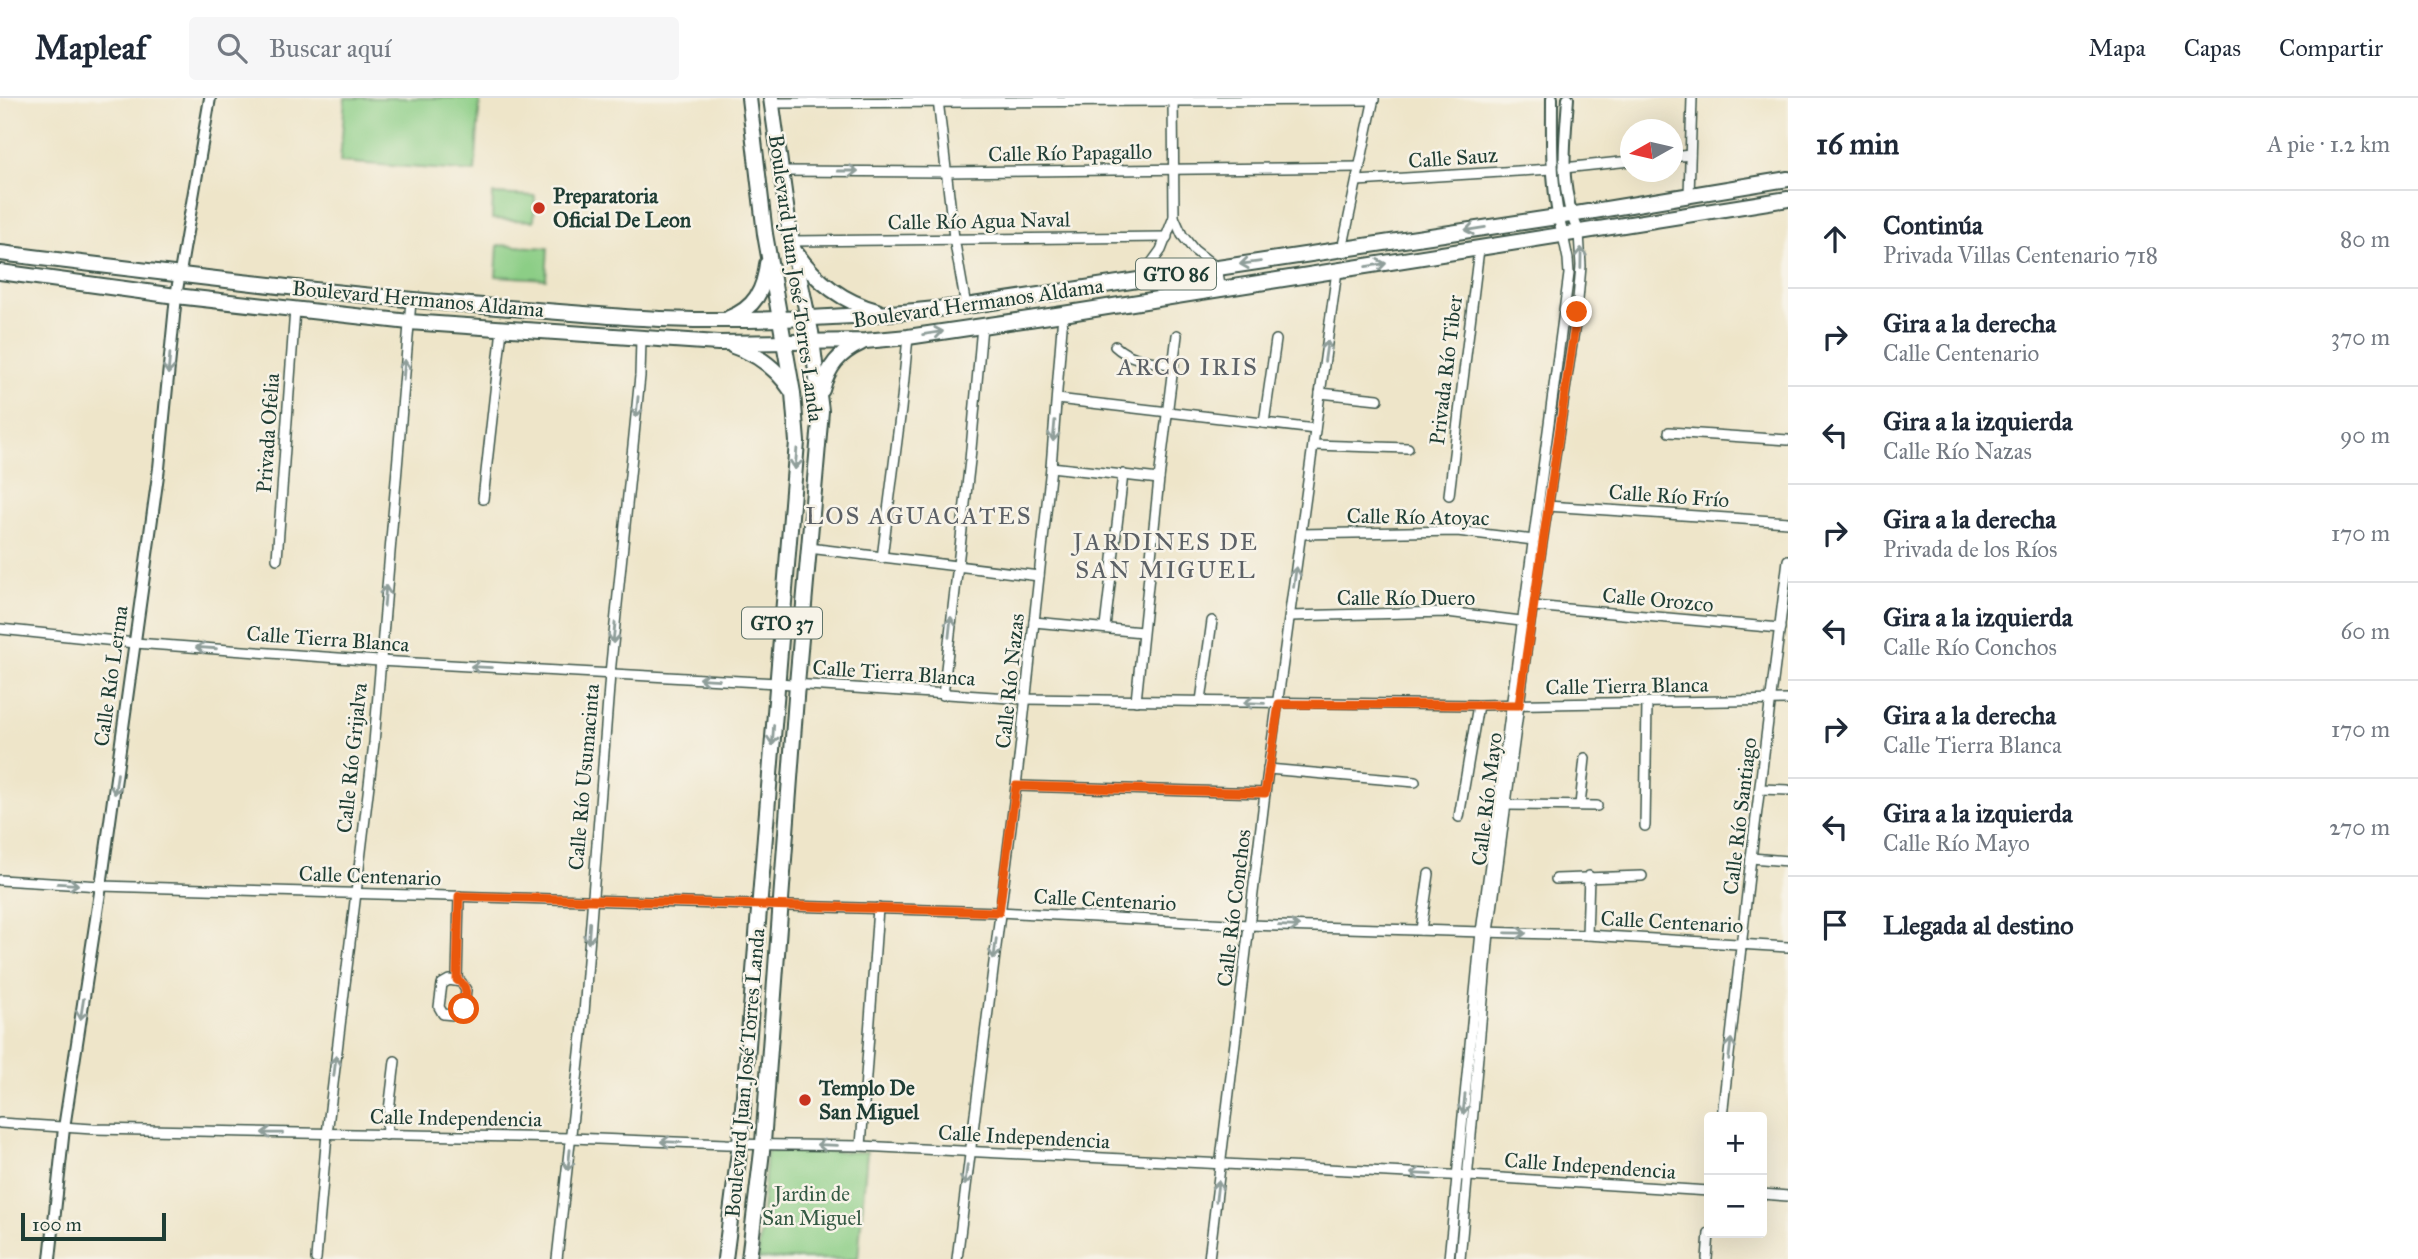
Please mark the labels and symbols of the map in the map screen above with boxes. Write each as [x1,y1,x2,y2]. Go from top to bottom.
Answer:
north arrow [1620,119,1683,182]
street label: Boulevard Juan José Torres Landa [763,132,829,424]
street label: Calle Río Papagallo [988,139,1152,167]
street label: Calle Sauz [1407,142,1499,174]
one-way arrow [837,164,860,178]
place label: Preparatoria Oficial De Leon [553,183,692,233]
marker: Preparatoria Oficial De Leon [531,200,547,216]
street label: Calle Río Agua Naval [887,206,1071,236]
one-way arrow [1464,223,1487,236]
one-way arrow [1574,247,1587,270]
one-way arrow [1239,257,1262,270]
road number: GTO 86 [1136,258,1216,290]
one-way arrow [1364,258,1387,271]
street label: Boulevard Hermanos Aldama [851,273,1105,333]
street label: Boulevard Hermanos Aldama [291,275,545,323]
street label: Privada Río Tiber [1424,293,1468,446]
route end [1561,296,1592,327]
one-way arrow [921,326,944,339]
one-way arrow [1320,340,1333,363]
one-way arrow [162,352,175,375]
district label: ARCO IRIS [1116,352,1259,382]
one-way arrow [398,359,411,381]
street label: Privada Ofelia [251,372,285,494]
one-way arrow [630,395,643,418]
one-way arrow [1047,419,1060,442]
one-way arrow [789,448,802,470]
street label: Calle Río Frío [1608,479,1730,513]
district label: LOS AGUACATES [805,501,1033,531]
street label: Calle Río Atoyac [1346,503,1490,531]
district label: JARDINES DE SAN MIGUEL [1070,527,1259,585]
one-way arrow [1289,566,1302,589]
street label: Calle Orozco [1601,582,1715,618]
one-way arrow [379,585,392,608]
street label: Calle Río Duero [1337,585,1475,611]
street label: Calle Río Lerma [88,604,134,748]
road number: GTO 37 [742,608,822,638]
street label: Calle Río Nazas [990,612,1030,750]
one-way arrow [943,616,956,639]
street label: Calle Tierra Blanca [246,620,410,658]
one-way arrow [607,621,620,644]
one-way arrow [195,641,217,654]
street label: Calle Tierra Blanca [812,654,976,692]
one-way arrow [470,660,493,673]
one-way arrow [698,672,720,685]
street label: Calle Tierra Blanca [1545,672,1709,700]
street label: Calle Río Grijalva [331,682,373,834]
street label: Calle Río Usumacinta [563,683,605,871]
one-way arrow [1243,697,1266,710]
one-way arrow [766,723,779,746]
street label: Calle Río Mayo [1466,731,1508,867]
street label: Calle Río Santiago [1717,736,1763,896]
one-way arrow [109,772,122,795]
street label: Calle Río Conchos [1211,828,1257,988]
street label: Calle Centenario [298,861,442,891]
one-way arrow [56,878,79,891]
street label: Calle Centenario [1033,883,1177,917]
street label: Calle Centenario [1600,905,1744,939]
one-way arrow [1277,920,1300,933]
one-way arrow [582,921,595,944]
one-way arrow [1505,926,1528,940]
street label: Boulevard Juan José Torres Landa [719,927,771,1219]
one-way arrow [988,937,1001,960]
route start [448,993,479,1024]
one-way arrow [76,997,89,1020]
one-way arrow [1723,1039,1736,1061]
one-way arrow [329,1055,342,1078]
place label: Templo De San Miguel [818,1075,920,1125]
marker: Templo De San Miguel [797,1092,813,1108]
one-way arrow [1457,1093,1470,1115]
street label: Calle Independencia [370,1103,542,1133]
street label: Calle Independencia [937,1120,1111,1154]
one-way arrow [261,1126,284,1139]
one-way arrow [660,1135,683,1148]
one-way arrow [815,1139,838,1152]
street label: Calle Independencia [1503,1147,1677,1185]
one-way arrow [562,1148,575,1171]
one-way arrow [960,1163,973,1186]
one-way arrow [1410,1167,1433,1180]
one-way arrow [1210,1180,1223,1203]
park label: Jardin de San Miguel [762,1181,862,1231]
scale bar [21,1210,166,1242]

